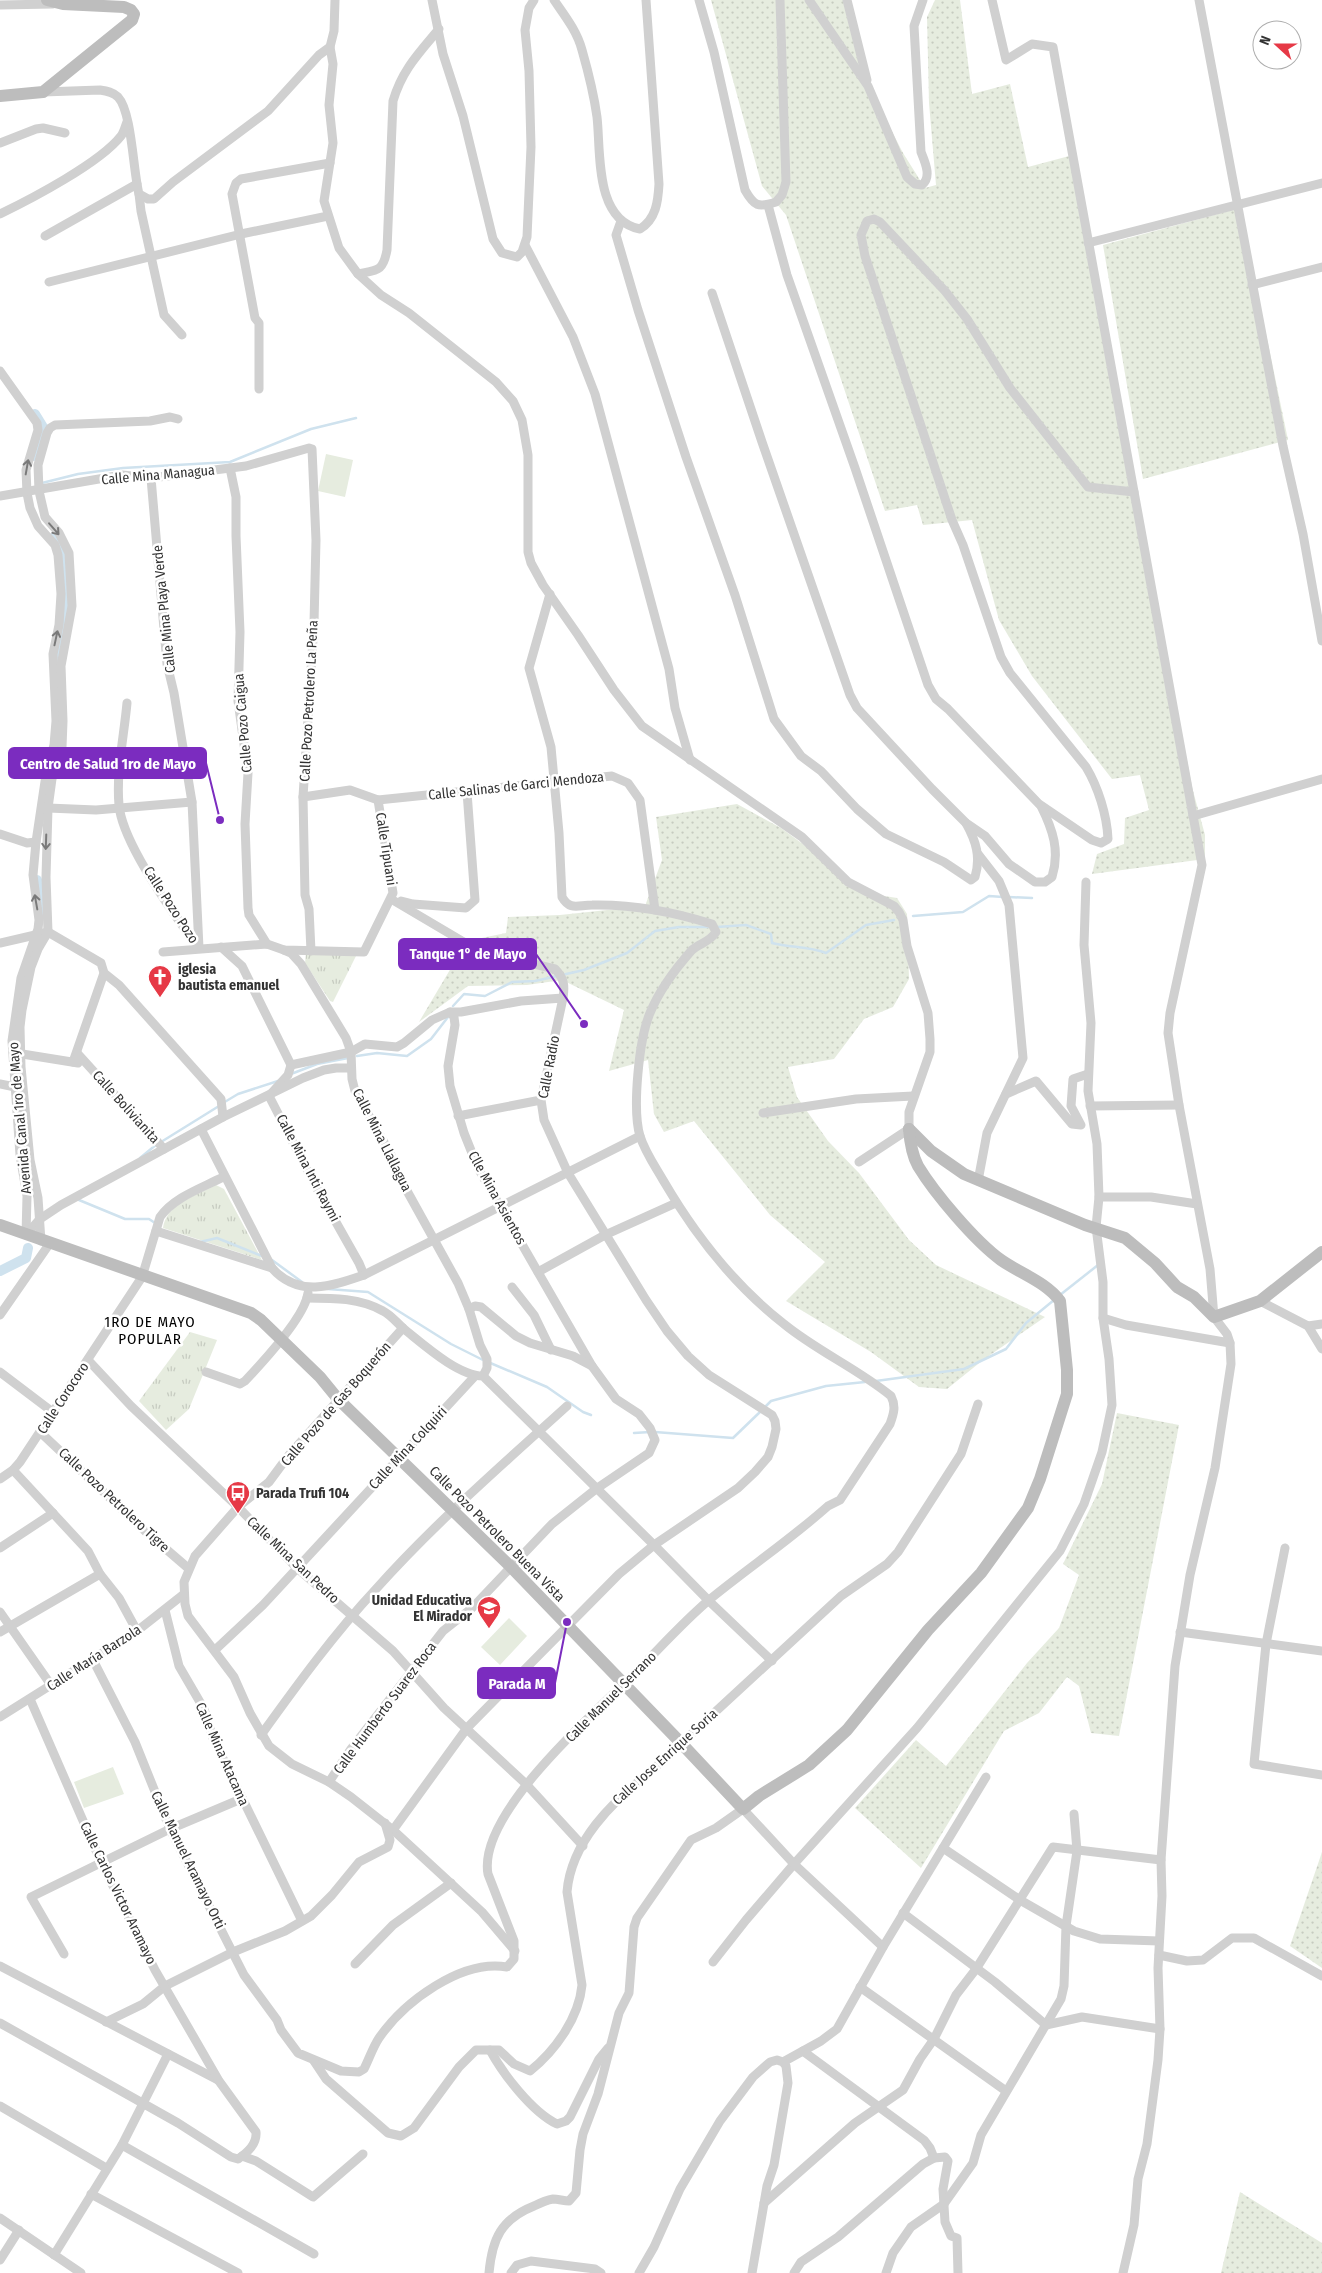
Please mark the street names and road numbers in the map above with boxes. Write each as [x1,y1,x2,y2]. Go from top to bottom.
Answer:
street label: Calle Mina Managua [101,462,216,488]
street label: Calle Mina Playa Verde [149,544,179,674]
street label: Calle Pozo Petrolero La Peña [296,620,322,782]
street label: Calle Pozo Caigua [230,673,256,773]
street label: Calle Salinas de Garci Mendoza [427,768,605,804]
street label: Calle Tipuani [372,811,400,887]
street label: Calle Pozo Pozo [140,863,202,947]
street label: Calle Radio [535,1034,563,1100]
street label: Avenida Canal 1ro de Mayo [5,1041,35,1195]
street label: Calle Bolivianita [89,1067,163,1147]
street label: Calle Mina Llallagua [349,1086,415,1194]
street label: Calle Mina Inti Raymi [272,1111,344,1225]
street label: Clle Mina Asientos [464,1148,530,1248]
street label: Calle Pozo de Gas Boquerón [277,1338,395,1470]
street label: Calle Corocoro [33,1359,93,1437]
street label: Calle Mina Colquiri [365,1403,451,1493]
street label: Calle Pozo Petrolero Tigre [55,1444,173,1556]
street label: Calle Pozo Petrolero Buena Vista [426,1463,568,1605]
street label: Calle Mina San Pedro [243,1513,343,1607]
street label: Calle María Barzola [44,1621,145,1695]
street label: Calle Humberto Suarez Roca [330,1639,440,1777]
street label: Calle Manuel Serrano [562,1648,660,1746]
street label: Calle Mina Atacama [192,1700,252,1808]
street label: Calle Jose Enrique Soria [609,1705,721,1809]
street label: Calle Manuel Aramayo Orti [147,1788,229,1932]
street label: Calle Carlos Victor Aramayo [76,1819,160,1967]

